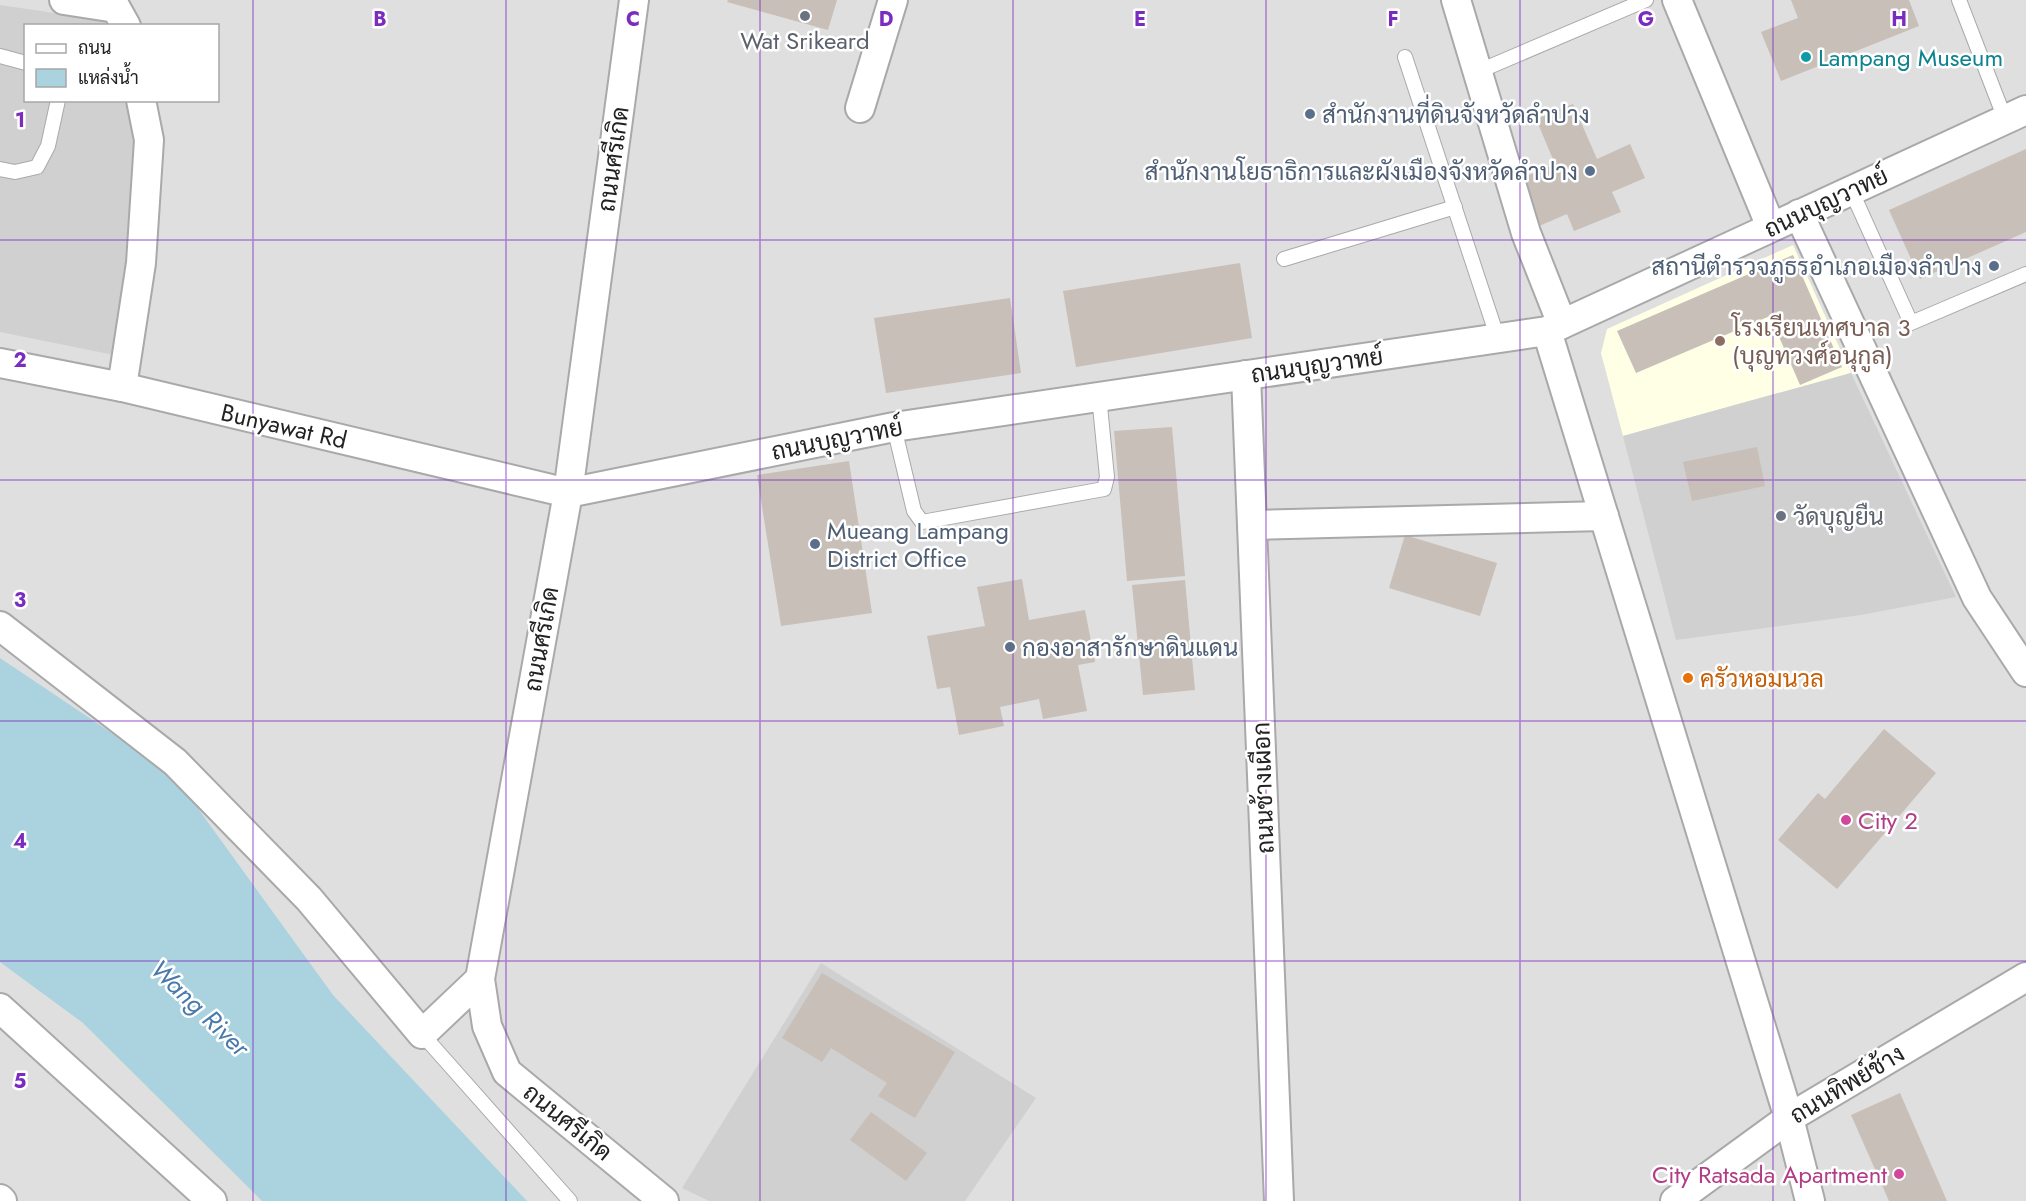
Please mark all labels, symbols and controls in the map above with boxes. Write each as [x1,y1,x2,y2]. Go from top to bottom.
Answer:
text: B [373,5,387,34]
text: C [626,5,640,34]
text: D [879,5,893,34]
text: E [1134,5,1146,34]
text: F [1387,5,1399,34]
text: G [1638,5,1654,34]
text: H [1891,5,1907,34]
marker: Wat Srikeard [798,9,812,23]
place label: Wat Srikeard [740,23,870,58]
legend [24,24,219,102]
text: ถนน [78,35,111,61]
place label: Lampang Museum [1818,40,2003,75]
marker: Lampang Museum [1799,50,1813,64]
text: แหล่งน้ำ [78,62,139,91]
place label: สำนักงานที่ดินจังหวัดลำปาง [1322,94,1590,132]
street label: ถนนศรีเกิด [588,104,638,214]
text: 1 [15,106,25,135]
marker: สำนักงานที่ดินจังหวัดลำปาง [1303,107,1317,121]
place label: สำนักงานโยธาธิการและผังเมืองจังหวัดลำปาง [1145,154,1578,189]
street label: ถนนบุญวาทย์ [1758,158,1894,246]
marker: สำนักงานโยธาธิการและผังเมืองจังหวัดลำปาง [1583,164,1597,178]
place label: สถานีตำรวจภูธรอำเภอเมืองลำปาง [1651,249,1982,284]
marker: สถานีตำรวจภูธรอำเภอเมืองลำปาง [1987,259,2001,273]
place label: โรงเรียนเทศบาล 3 (บุญทวงศ์อนุกูล) [1730,310,1911,373]
marker: โรงเรียนเทศบาล 3 (บุญทวงศ์อนุกูล) [1713,334,1727,348]
street label: ถนนบุญวาทย์ [1249,338,1385,392]
text: 2 [13,346,27,375]
street label: Bunyawat Rd [218,395,350,457]
street label: ถนนบุญวาทย์ [768,409,906,469]
place label: วัดบุญยืน [1793,499,1884,534]
marker: วัดบุญยืน [1774,509,1788,523]
place label: Mueang Lampang District Office [827,513,1009,576]
marker: Mueang Lampang District Office [808,537,822,551]
street label: ถนนศรีเกิด [515,584,567,694]
text: 3 [14,586,26,615]
place label: กองอาสารักษาดินแดน [1022,630,1238,665]
marker: กองอาสารักษาดินแดน [1003,640,1017,654]
place label: ครัวหอมนวล [1700,661,1824,696]
marker: ครัวหอมนวล [1681,671,1695,685]
street label: ถนนช้างเผือก [1243,721,1283,855]
place label: City 2 [1858,803,1918,838]
marker: City 2 [1839,813,1853,827]
text: 4 [13,827,27,856]
water label: Wang River [142,951,259,1066]
street label: ถนนทิพย์ช้าง [1783,1036,1911,1132]
text: 5 [14,1067,27,1096]
street label: ถนนศรีเกิด [516,1075,620,1169]
place label: City Ratsada Apartment [1652,1157,1887,1192]
marker: City Ratsada Apartment [1892,1167,1906,1181]

